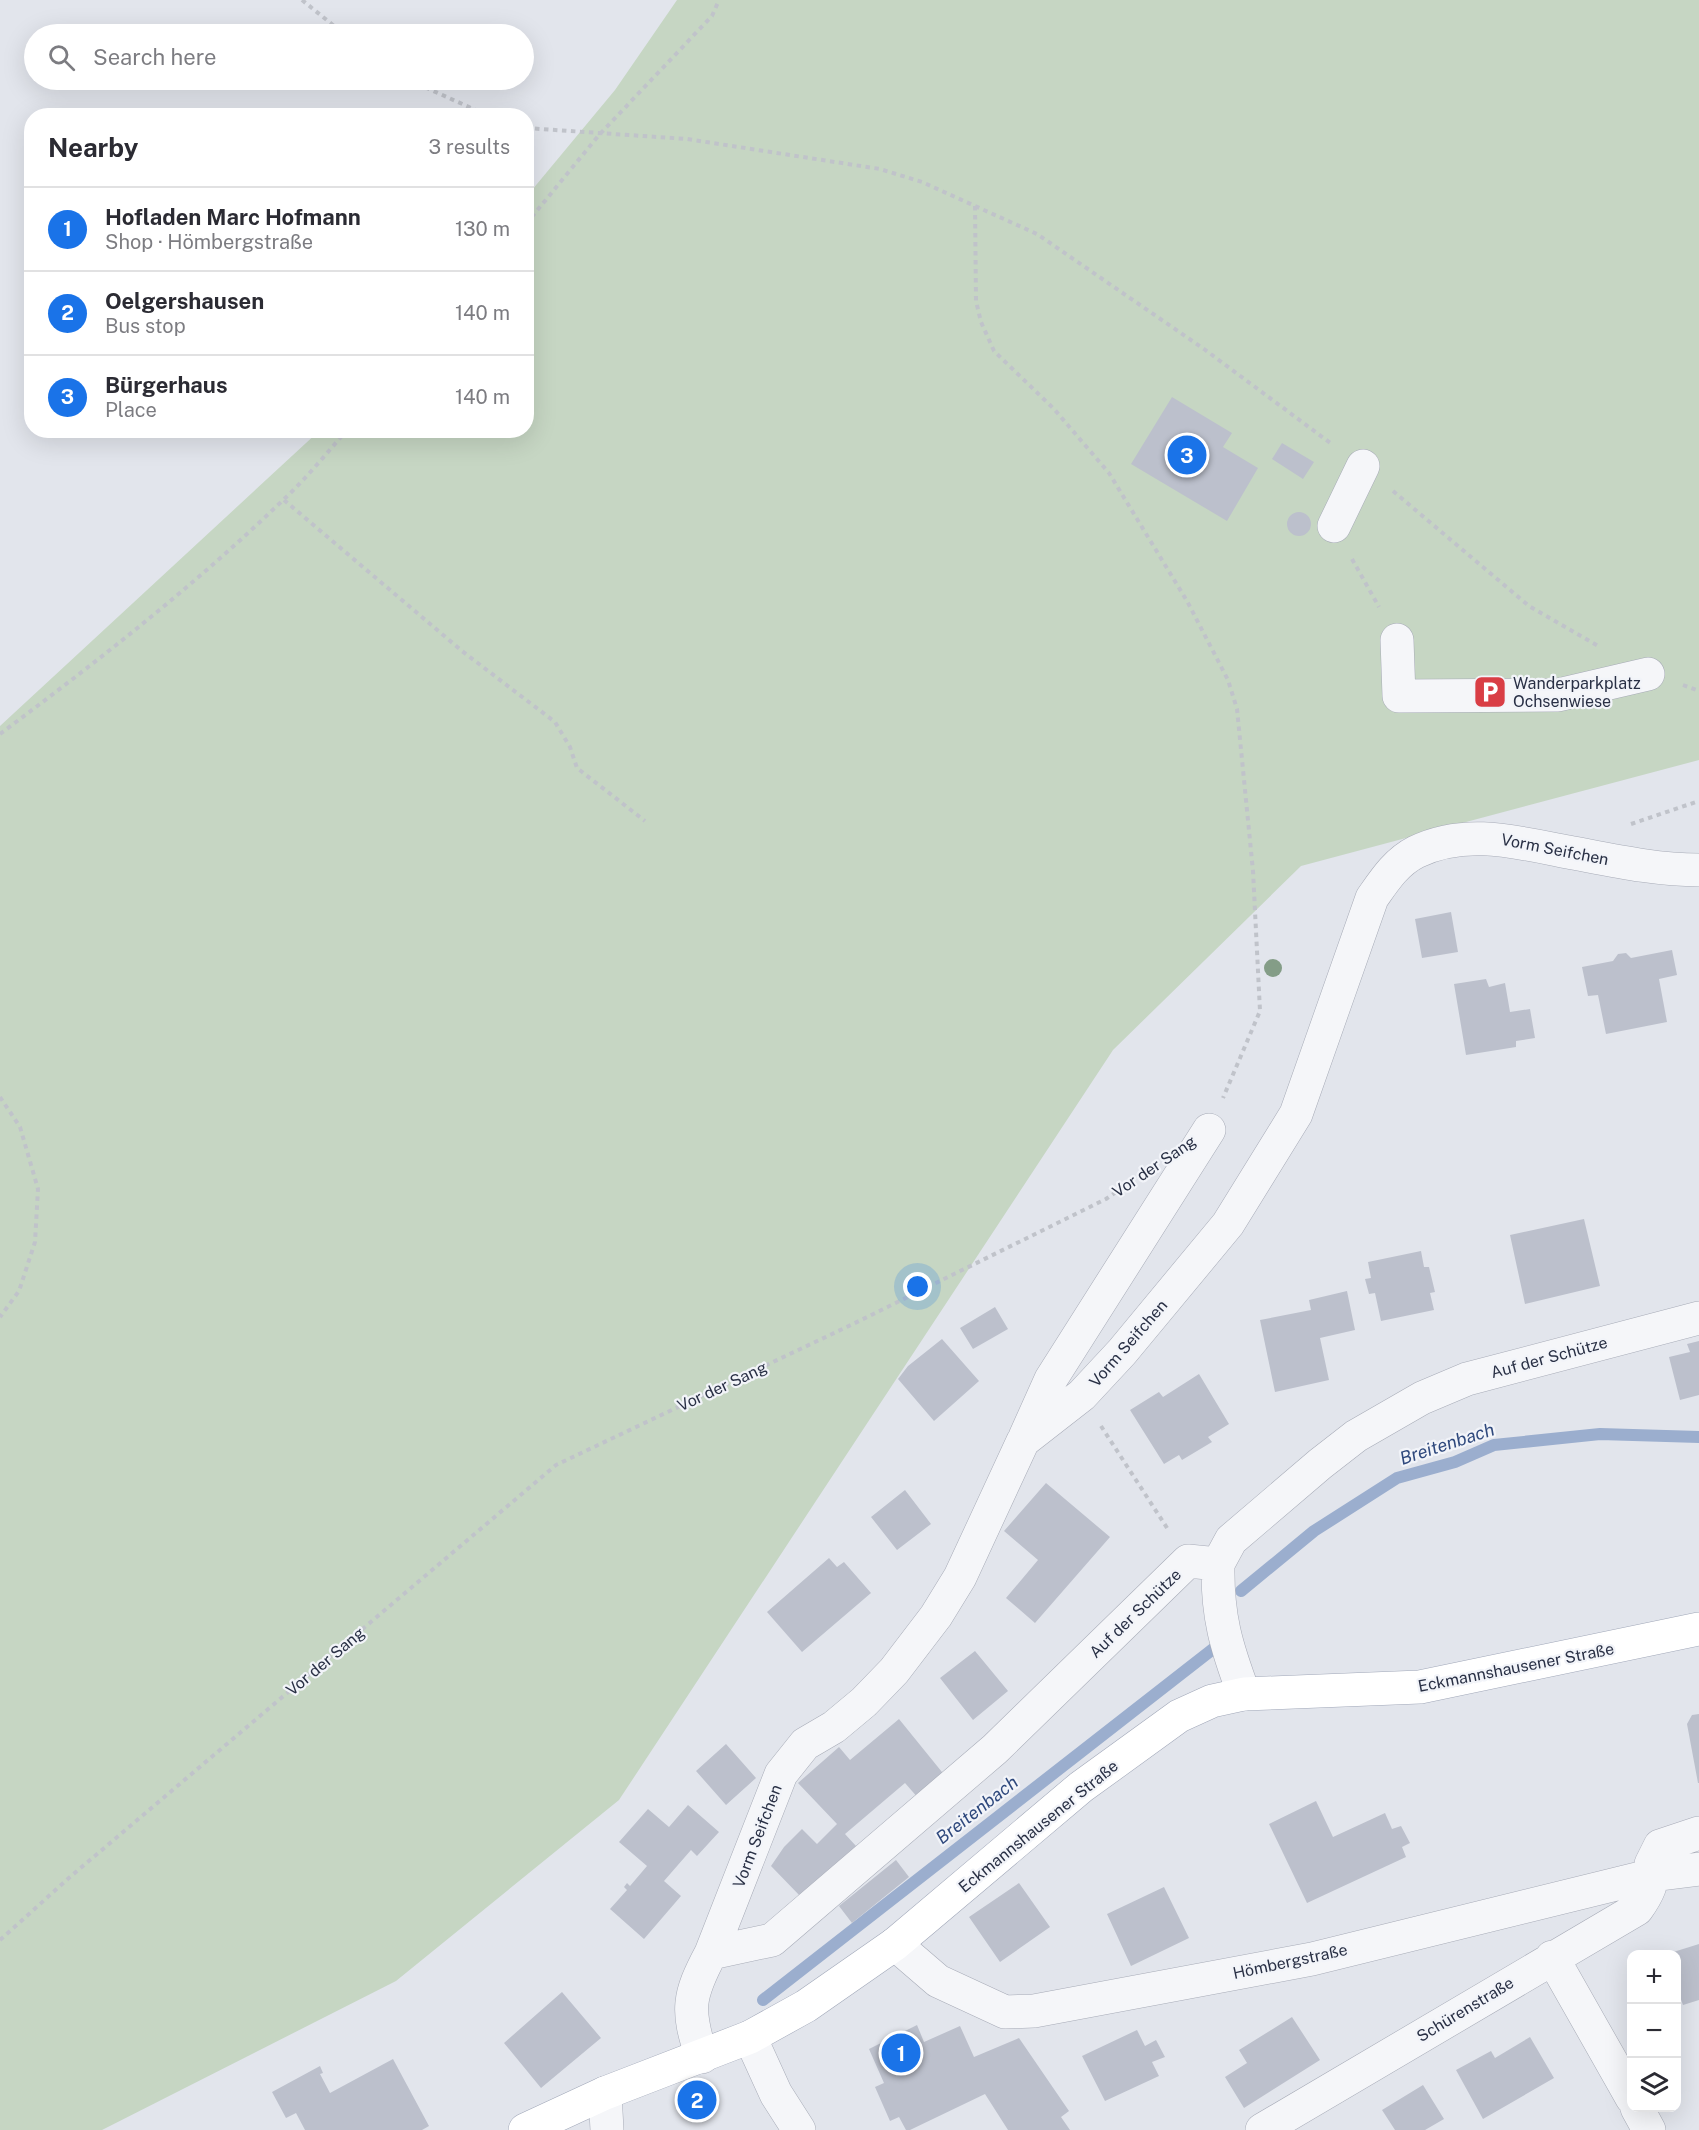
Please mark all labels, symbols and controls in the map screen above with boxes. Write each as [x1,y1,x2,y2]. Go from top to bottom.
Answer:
search box [24,24,534,90]
icon: search [45,41,78,74]
text: Search here [93,44,217,70]
text: Nearby [48,132,138,163]
text: 3 results [429,135,510,159]
text: Hofladen Marc Hofmann [105,204,361,230]
text: 1 [63,217,72,241]
text: 130 m [455,217,510,241]
text: Shop · Hömbergstraße [105,230,313,254]
text: Oelgershausen [105,288,264,314]
text: 2 [61,301,74,325]
text: 140 m [455,301,510,325]
text: Bus stop [105,314,186,338]
text: Bürgerhaus [105,372,228,398]
text: 3 [61,385,74,409]
text: 140 m [455,385,510,409]
text: Place [105,398,157,422]
pin: 3 [1168,432,1206,478]
parking icon: Wanderparkplatz Ochsenwiese [1472,674,1508,710]
place label: Wanderparkplatz Ochsenwiese [1513,674,1641,711]
street label: Vorm Seifchen [1500,830,1610,869]
street label: Vor der Sang [1109,1132,1200,1201]
your location [903,1272,932,1301]
street label: Vorm Seifchen [1085,1296,1171,1391]
street label: Auf der Schütze [1489,1333,1610,1382]
street label: Vor der Sang [674,1357,770,1415]
water label: Breitenbach [1397,1418,1497,1469]
street label: Auf der Schütze [1086,1565,1185,1662]
street label: Vor der Sang [282,1623,368,1700]
street label: Eckmannshausener Straße [1416,1639,1616,1696]
street label: Eckmannshausener Straße [955,1756,1122,1897]
water label: Breitenbach [932,1771,1022,1848]
street label: Vorm Seifchen [729,1782,786,1891]
street label: Hömbergstraße [1231,1940,1349,1983]
map controls [1627,1950,1681,2112]
button: + [1627,1950,1681,2004]
street label: Schürenstraße [1413,1973,1517,2046]
button: − [1627,2004,1681,2058]
pin: 1 [882,2030,920,2076]
button: layers [1627,2058,1681,2112]
pin: 2 [678,2078,716,2122]

